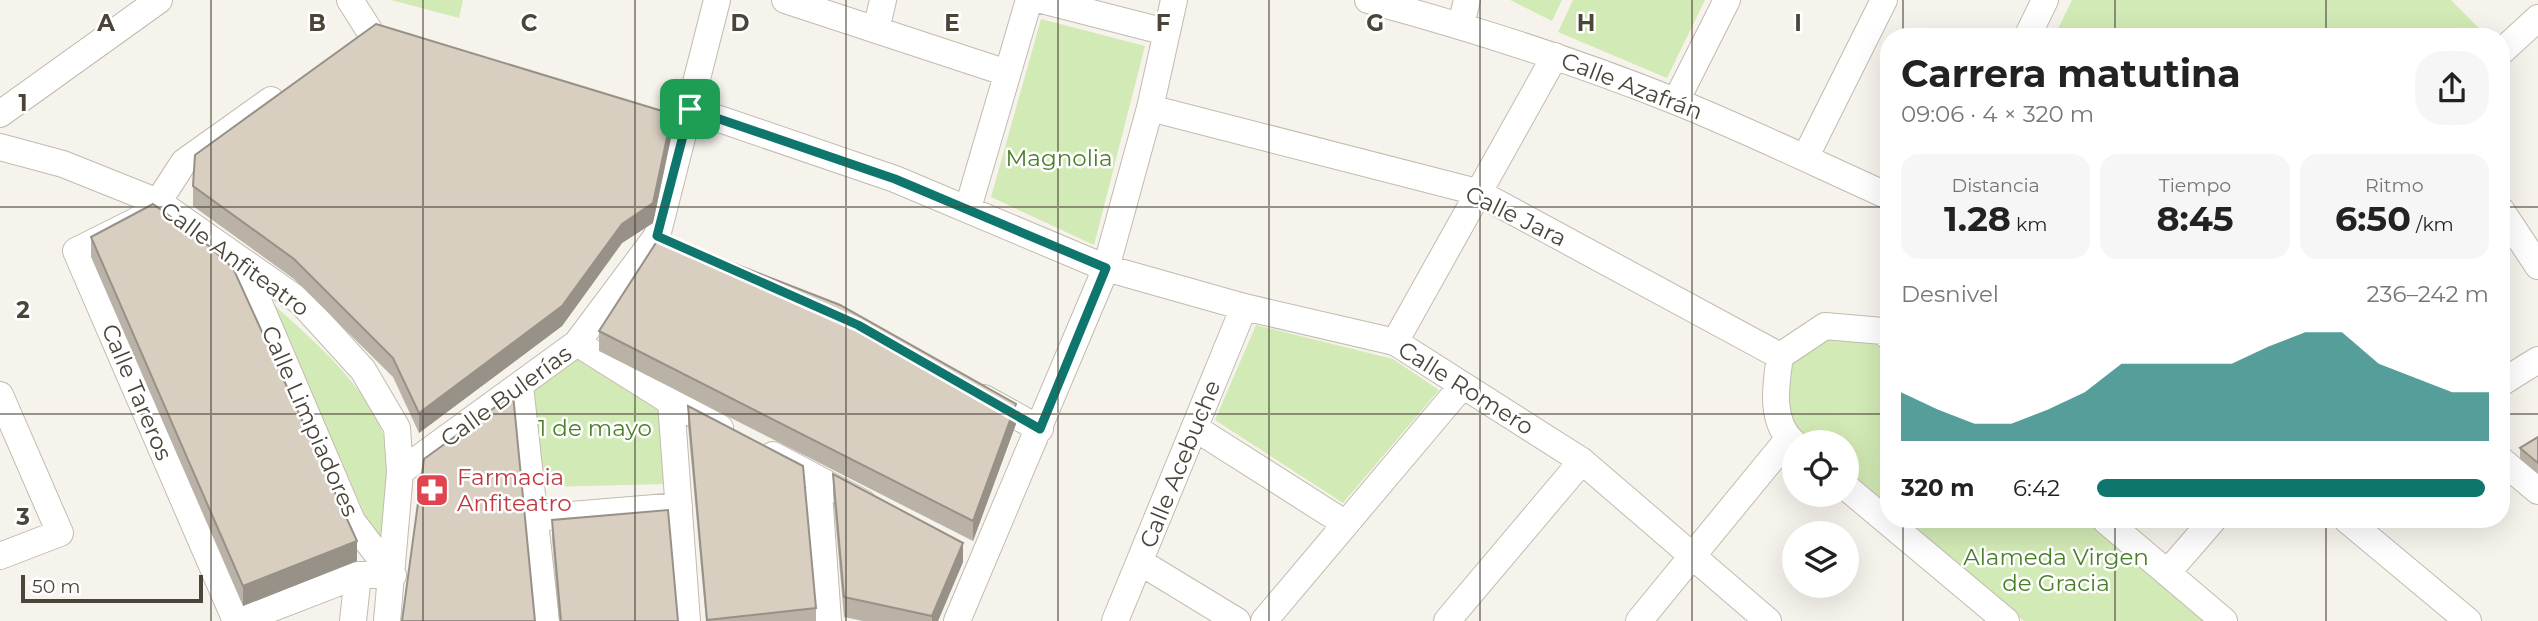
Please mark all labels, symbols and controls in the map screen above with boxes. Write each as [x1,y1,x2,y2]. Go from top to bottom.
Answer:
text: A [96,9,115,37]
text: B [308,9,326,37]
text: C [521,9,538,37]
text: D [731,9,750,37]
text: E [944,9,960,37]
text: F [1156,9,1171,37]
text: G [1366,9,1384,37]
text: H [1577,9,1595,37]
text: I [1794,9,1802,37]
street label: Calle Azafrán [1557,46,1707,126]
text: Carrera matutina [1901,50,2241,97]
button: share [2415,51,2489,125]
pin [660,79,720,139]
text: 1 [18,89,28,117]
icon: arrive [671,90,709,128]
text: 09:06 · 4 × 320 m [1901,100,2094,128]
park label: Magnolia [1005,144,1113,172]
text: Distancia [1951,174,2040,197]
text: Tiempo [2159,174,2231,197]
text: Ritmo [2365,174,2424,197]
street label: Calle Jara [1461,180,1571,252]
street label: Calle Anfiteatro [155,196,315,322]
text: 1.28 [1944,197,2011,240]
text: 8:45 [2156,197,2234,240]
text: 6:50 [2335,197,2411,240]
text: km [2011,213,2047,236]
text: /km [2411,213,2454,236]
text: Desnivel [1901,280,1999,308]
text: 236–242 m [2366,280,2489,308]
text: 2 [16,296,30,324]
street label: Calle Tareros [96,320,178,464]
street label: Calle Limpiadores [255,321,365,521]
street label: Calle Romero [1393,335,1539,441]
street label: Calle Bulerías [435,339,577,453]
street label: Calle Acebuche [1134,376,1226,552]
park label: 1 de mayo [538,414,652,442]
map controls [1782,430,1859,598]
button: locate [1782,430,1859,507]
place label: Farmacia Anfiteatro [457,463,572,517]
pharmacy icon: Farmacia Anfiteatro [413,471,451,509]
text: 320 m [1901,474,1974,502]
text: 6:42 [2013,474,2060,502]
text: 3 [15,503,30,531]
button: layers [1782,521,1859,598]
park label: Alameda Virgen de Gracia [1963,543,2149,597]
scale bar [21,572,203,604]
text: 50 m [32,575,80,598]

